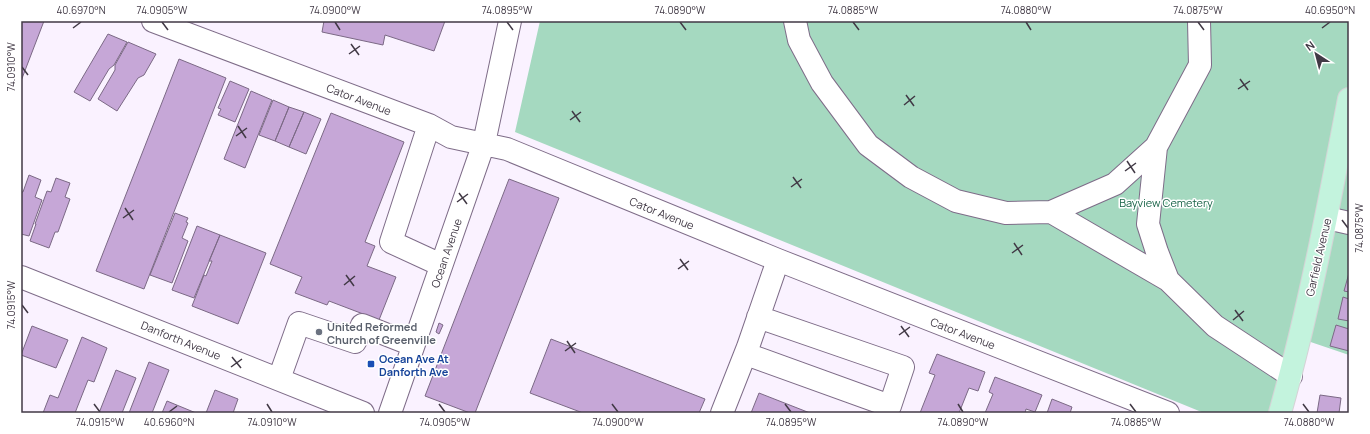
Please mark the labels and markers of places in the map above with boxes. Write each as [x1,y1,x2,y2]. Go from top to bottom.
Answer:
place label: United Reformed Church of Greenville [327,319,436,347]
marker: United Reformed Church of Greenville [314,327,324,337]
place label: Ocean Ave At Danforth Ave [379,351,449,379]
marker: Ocean Ave At Danforth Ave [366,359,376,369]

